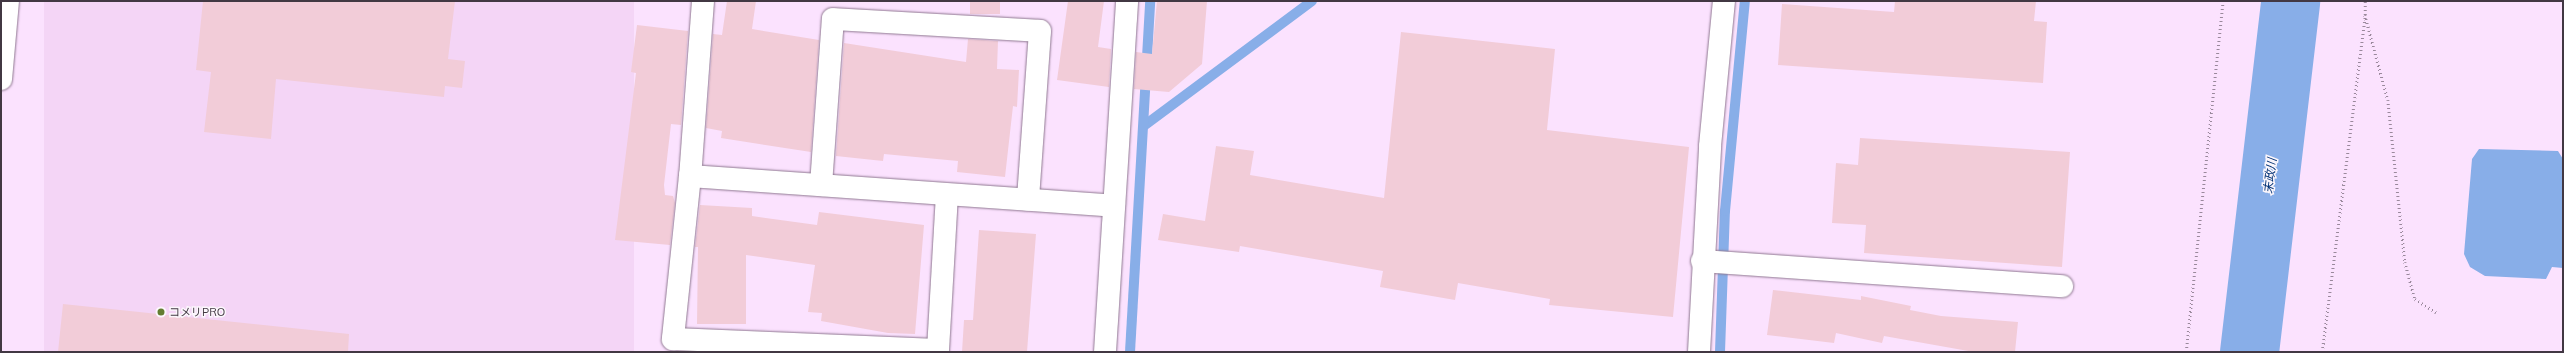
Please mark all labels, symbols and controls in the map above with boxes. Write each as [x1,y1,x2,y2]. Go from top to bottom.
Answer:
water label: 末政川 [2261,157,2279,195]
place label: コメリPRO [169,305,225,319]
marker: コメリPRO [156,307,166,317]

